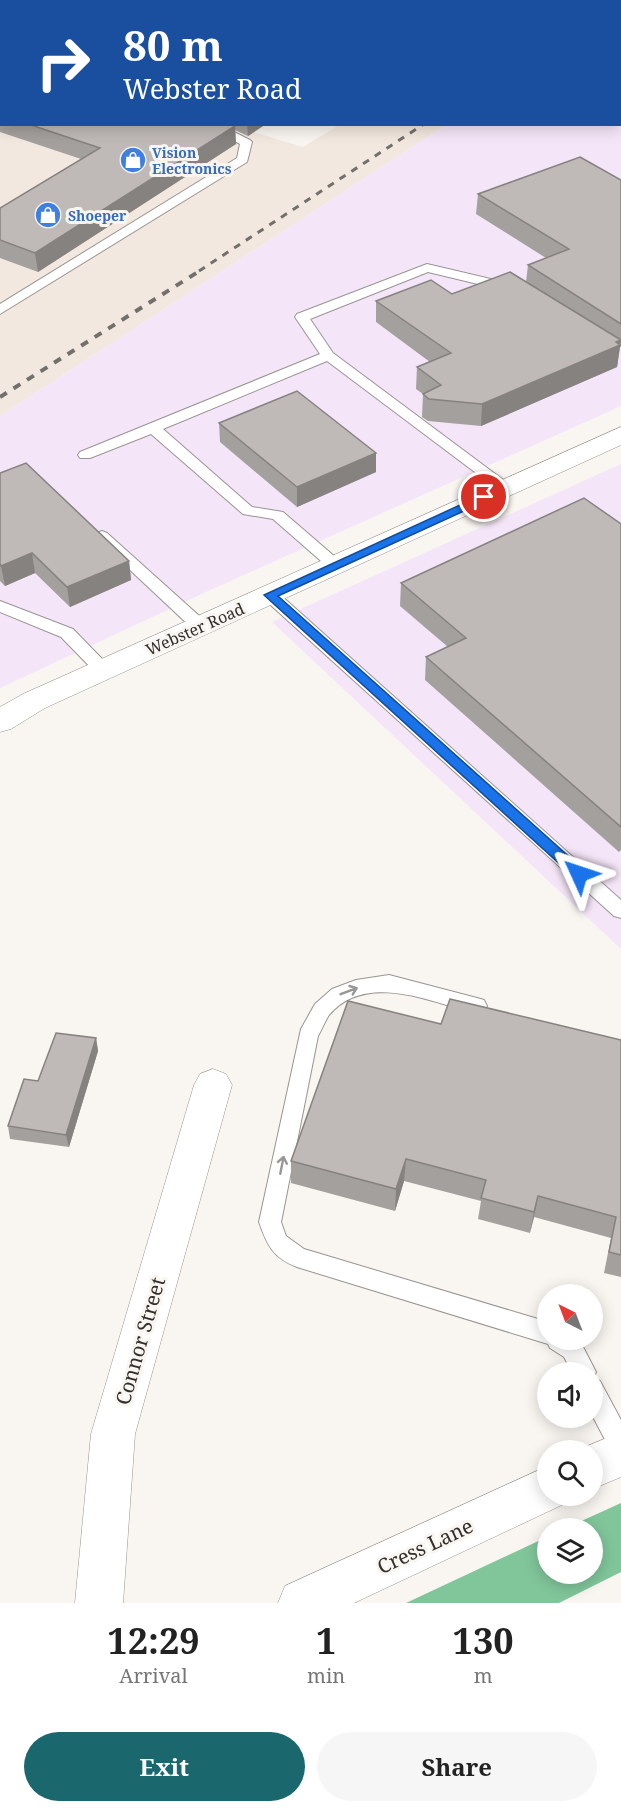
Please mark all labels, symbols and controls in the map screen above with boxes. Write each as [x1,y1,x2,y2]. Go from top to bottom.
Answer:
text: 80 m [123,16,223,73]
icon: right [24,24,102,102]
text: Webster Road [123,70,302,107]
place label: Vision Electronics [152,143,232,178]
shop icon: Vision Electronics [118,145,148,175]
shop icon: Shoeper [33,200,63,230]
place label: Shoeper [68,206,127,225]
pin [458,471,509,522]
icon: arrive [467,480,500,513]
street label: Webster Road [142,597,248,661]
position arrow [547,842,611,906]
one-way arrow [340,985,358,996]
one-way arrow [277,1156,288,1175]
street label: Connor Street [109,1274,171,1408]
north arrow [537,1284,603,1350]
map controls [537,1284,603,1584]
button: sound [537,1362,603,1428]
button: search [537,1440,603,1506]
street label: Cress Lane [373,1512,477,1580]
button: layers [537,1518,603,1584]
text: 12:29 [107,1616,200,1665]
text: 1 [316,1616,336,1665]
text: 130 [453,1616,514,1665]
text: Arrival [119,1662,188,1689]
text: min [307,1662,345,1689]
text: m [474,1662,493,1689]
button: Exit [24,1732,305,1801]
button: Share [317,1732,597,1801]

